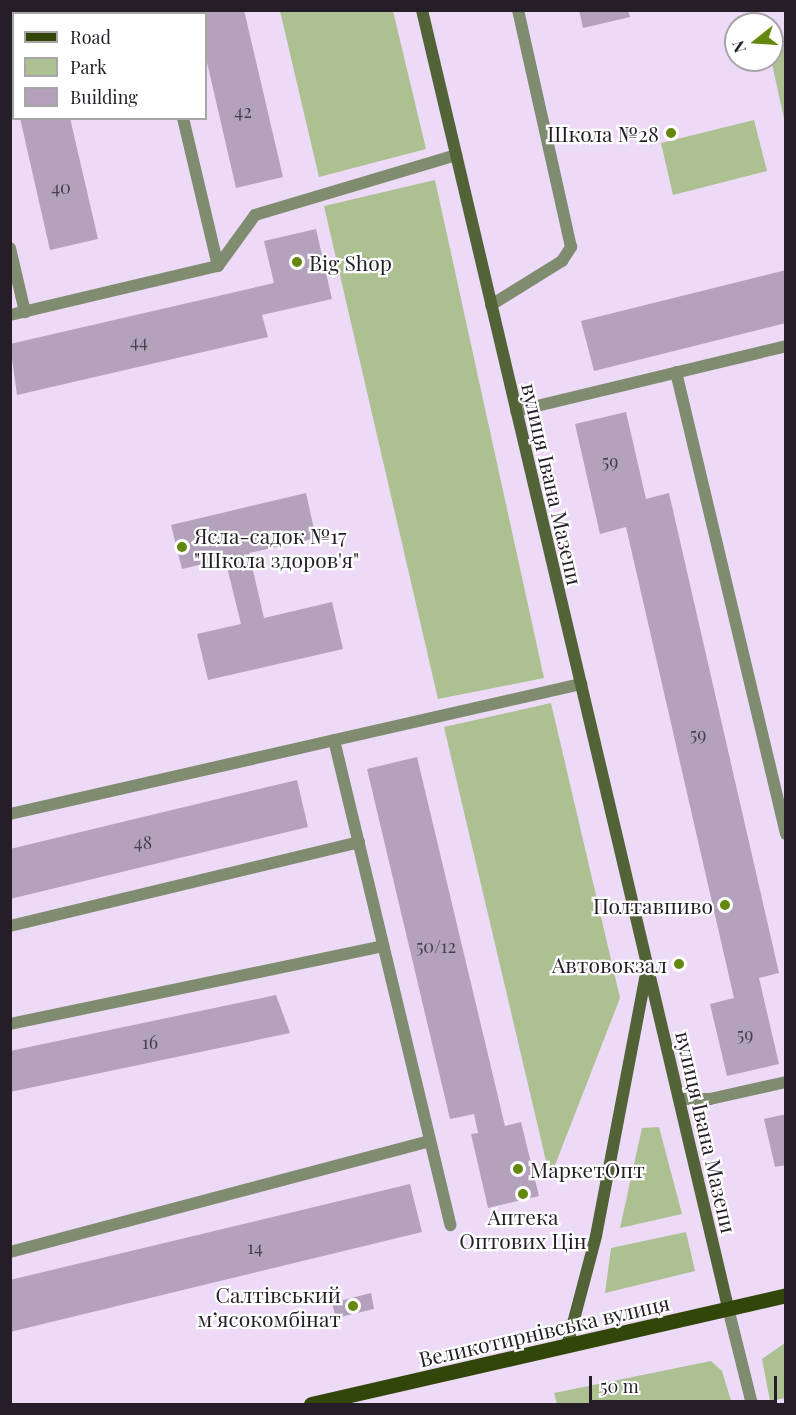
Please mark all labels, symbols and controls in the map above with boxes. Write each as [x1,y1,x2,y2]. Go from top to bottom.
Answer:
legend [12,12,207,120]
north arrow [724,12,784,72]
text: Road [70,25,111,49]
text: N [726,38,750,55]
text: Park [70,55,107,79]
text: Building [70,85,138,109]
house number: 42 [234,100,252,122]
place label: Школа №28 [547,120,659,146]
marker: Школа №28 [664,126,678,140]
house number: 40 [51,176,71,198]
place label: Big Shop [309,249,392,275]
marker: Big Shop [290,255,304,269]
house number: 44 [130,330,148,352]
street label: вулиця Івана Мазепи [517,381,589,587]
house number: 59 [602,450,618,472]
place label: Ясла-садок №17 "Школа здоров'я" [194,522,359,572]
marker: Ясла-садок №17 "Школа здоров'я" [175,540,189,554]
house number: 59 [690,723,706,745]
house number: 48 [134,831,152,853]
place label: Полтавпиво [593,892,713,918]
marker: Полтавпиво [718,898,732,912]
house number: 50/12 [416,935,456,957]
place label: Автовокзал [552,951,667,977]
marker: Автовокзал [672,957,686,971]
house number: 59 [737,1023,753,1045]
street label: вулиця Івана Мазепи [671,1029,743,1235]
house number: 16 [142,1031,158,1053]
place label: МаркетОпт [530,1156,645,1182]
marker: МаркетОпт [511,1162,525,1176]
marker: Аптека Оптових Цін [516,1187,530,1201]
place label: Аптека Оптових Цін [459,1203,587,1253]
house number: 14 [247,1236,263,1258]
place label: Салтівський мʼясокомбінат [198,1281,341,1331]
street label: Великотирнівська вулиця [416,1289,672,1371]
marker: Салтівський мʼясокомбінат [346,1299,360,1313]
scale bar [592,1364,780,1402]
text: 50 m [600,1374,639,1398]

